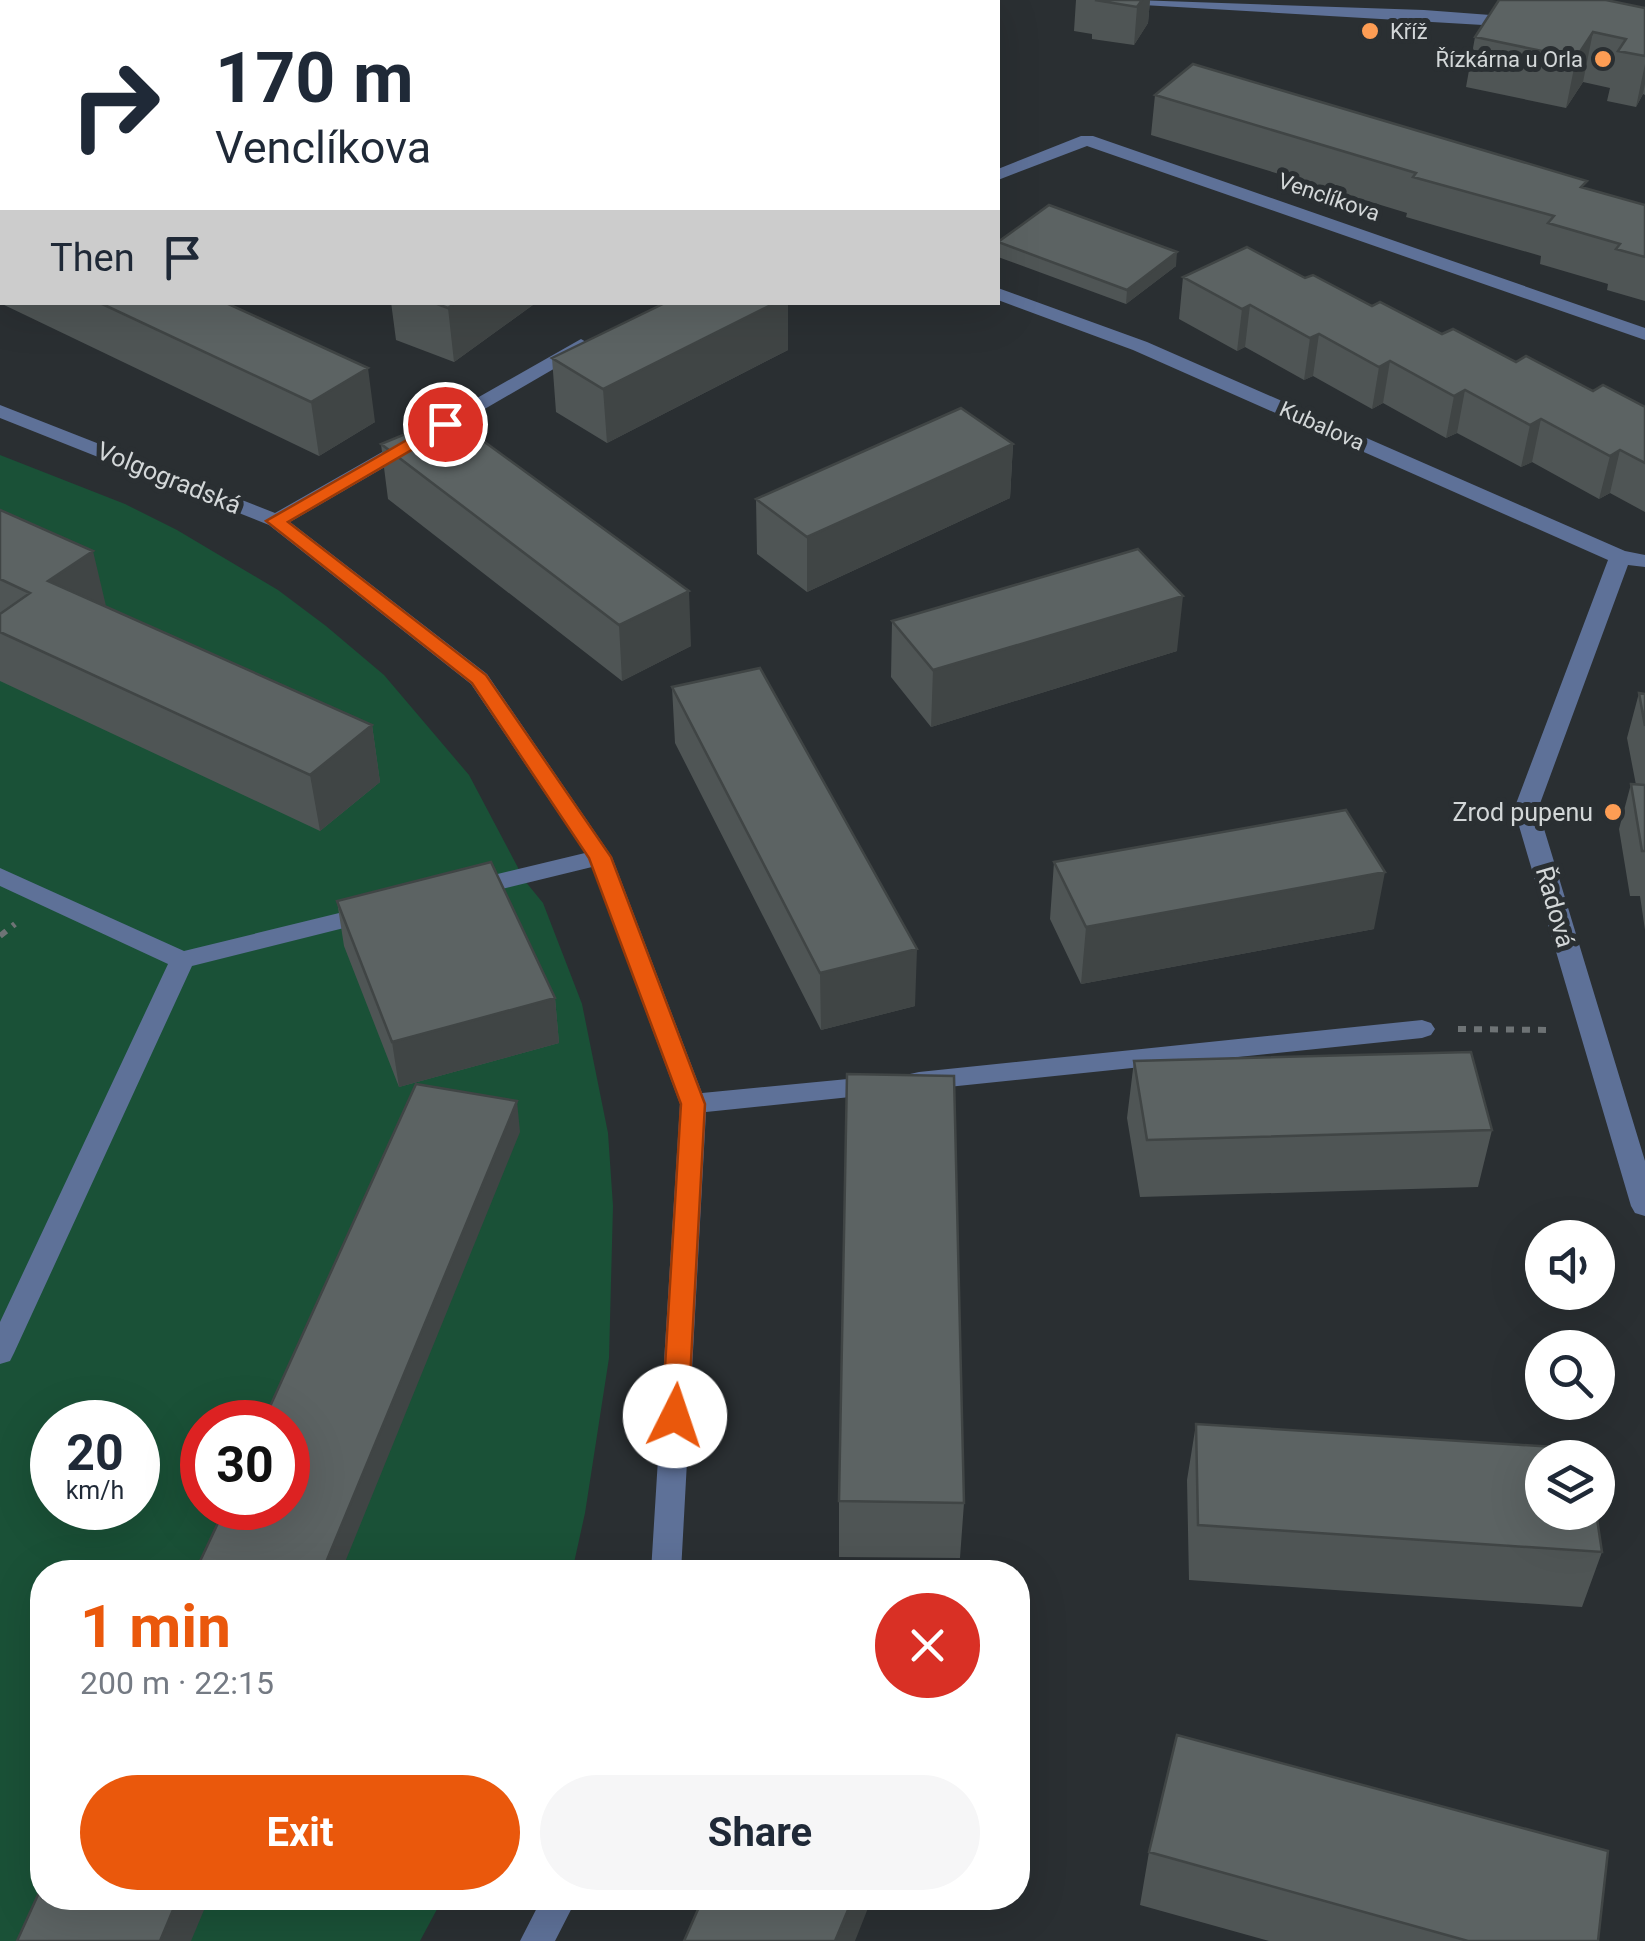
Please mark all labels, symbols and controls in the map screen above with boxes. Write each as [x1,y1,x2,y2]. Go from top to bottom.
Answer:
place label: Kříž [1390,19,1428,44]
marker: Kříž [1359,20,1381,42]
text: 170 m [215,37,414,119]
icon: right [50,40,180,170]
place label: Řízkárna u Orla [1435,47,1583,72]
marker: Řízkárna u Orla [1592,48,1614,70]
text: Venclíkova [215,121,431,174]
street label: Venclíkova [1275,168,1383,226]
icon: arrive [155,230,210,285]
text: Then [50,236,135,280]
pin [403,382,488,467]
street label: Kubalova [1276,396,1368,456]
icon: arrive [418,397,473,452]
street label: Volgogradská [93,436,245,520]
place label: Zrod pupenu [1453,798,1593,827]
marker: Zrod pupenu [1602,801,1624,823]
street label: Řadová [1530,863,1581,951]
map controls [1525,1220,1615,1530]
button: sound [1525,1220,1615,1310]
button: search [1525,1330,1615,1420]
position arrow [623,1364,727,1468]
speed limit sign: 30 [180,1400,310,1530]
text: 20 [66,1424,124,1482]
button: layers [1525,1440,1615,1530]
text: km/h [66,1476,124,1505]
text: 1 min [80,1591,231,1662]
button: close [875,1593,980,1698]
text: 200 m · 22:15 [80,1664,274,1702]
button: Exit [80,1775,520,1890]
button: Share [540,1775,980,1890]

